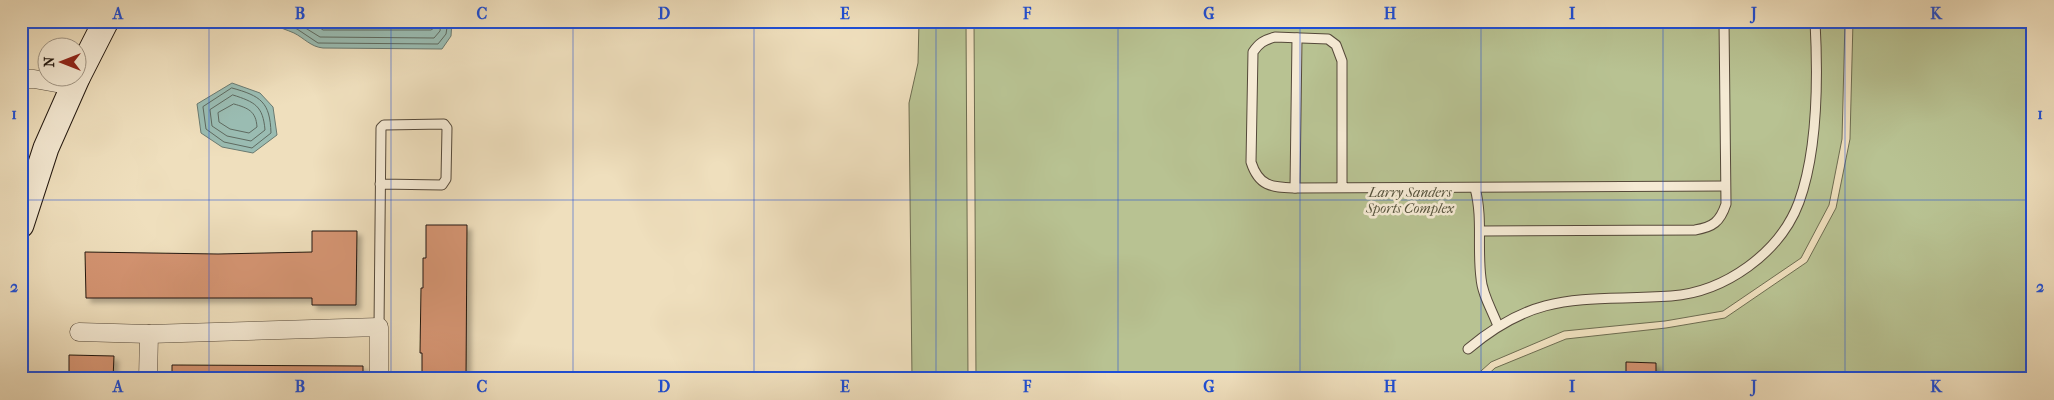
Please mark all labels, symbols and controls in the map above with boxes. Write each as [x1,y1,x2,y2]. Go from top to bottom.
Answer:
text: A [112,4,124,23]
text: B [295,4,305,23]
text: C [477,4,488,23]
text: D [658,4,670,23]
text: E [840,4,850,23]
text: F [1022,4,1032,23]
text: G [1203,4,1215,23]
text: H [1384,4,1397,23]
text: I [1569,4,1576,23]
text: J [1749,4,1757,24]
text: K [1930,4,1943,23]
north arrow [38,38,88,88]
text: N [41,56,58,67]
text: 1 [11,104,17,123]
text: 1 [2037,104,2043,123]
park label: Larry Sanders Sports Complex [1365,184,1455,217]
text: 2 [10,277,18,296]
text: 2 [2036,277,2044,296]
text: A [112,377,124,396]
text: B [295,377,305,396]
text: C [477,377,488,396]
text: D [658,377,670,396]
text: E [840,377,850,396]
text: F [1022,377,1032,396]
text: G [1203,377,1215,396]
text: H [1384,377,1397,396]
text: I [1569,377,1576,396]
text: J [1749,377,1757,397]
text: K [1930,377,1943,396]

